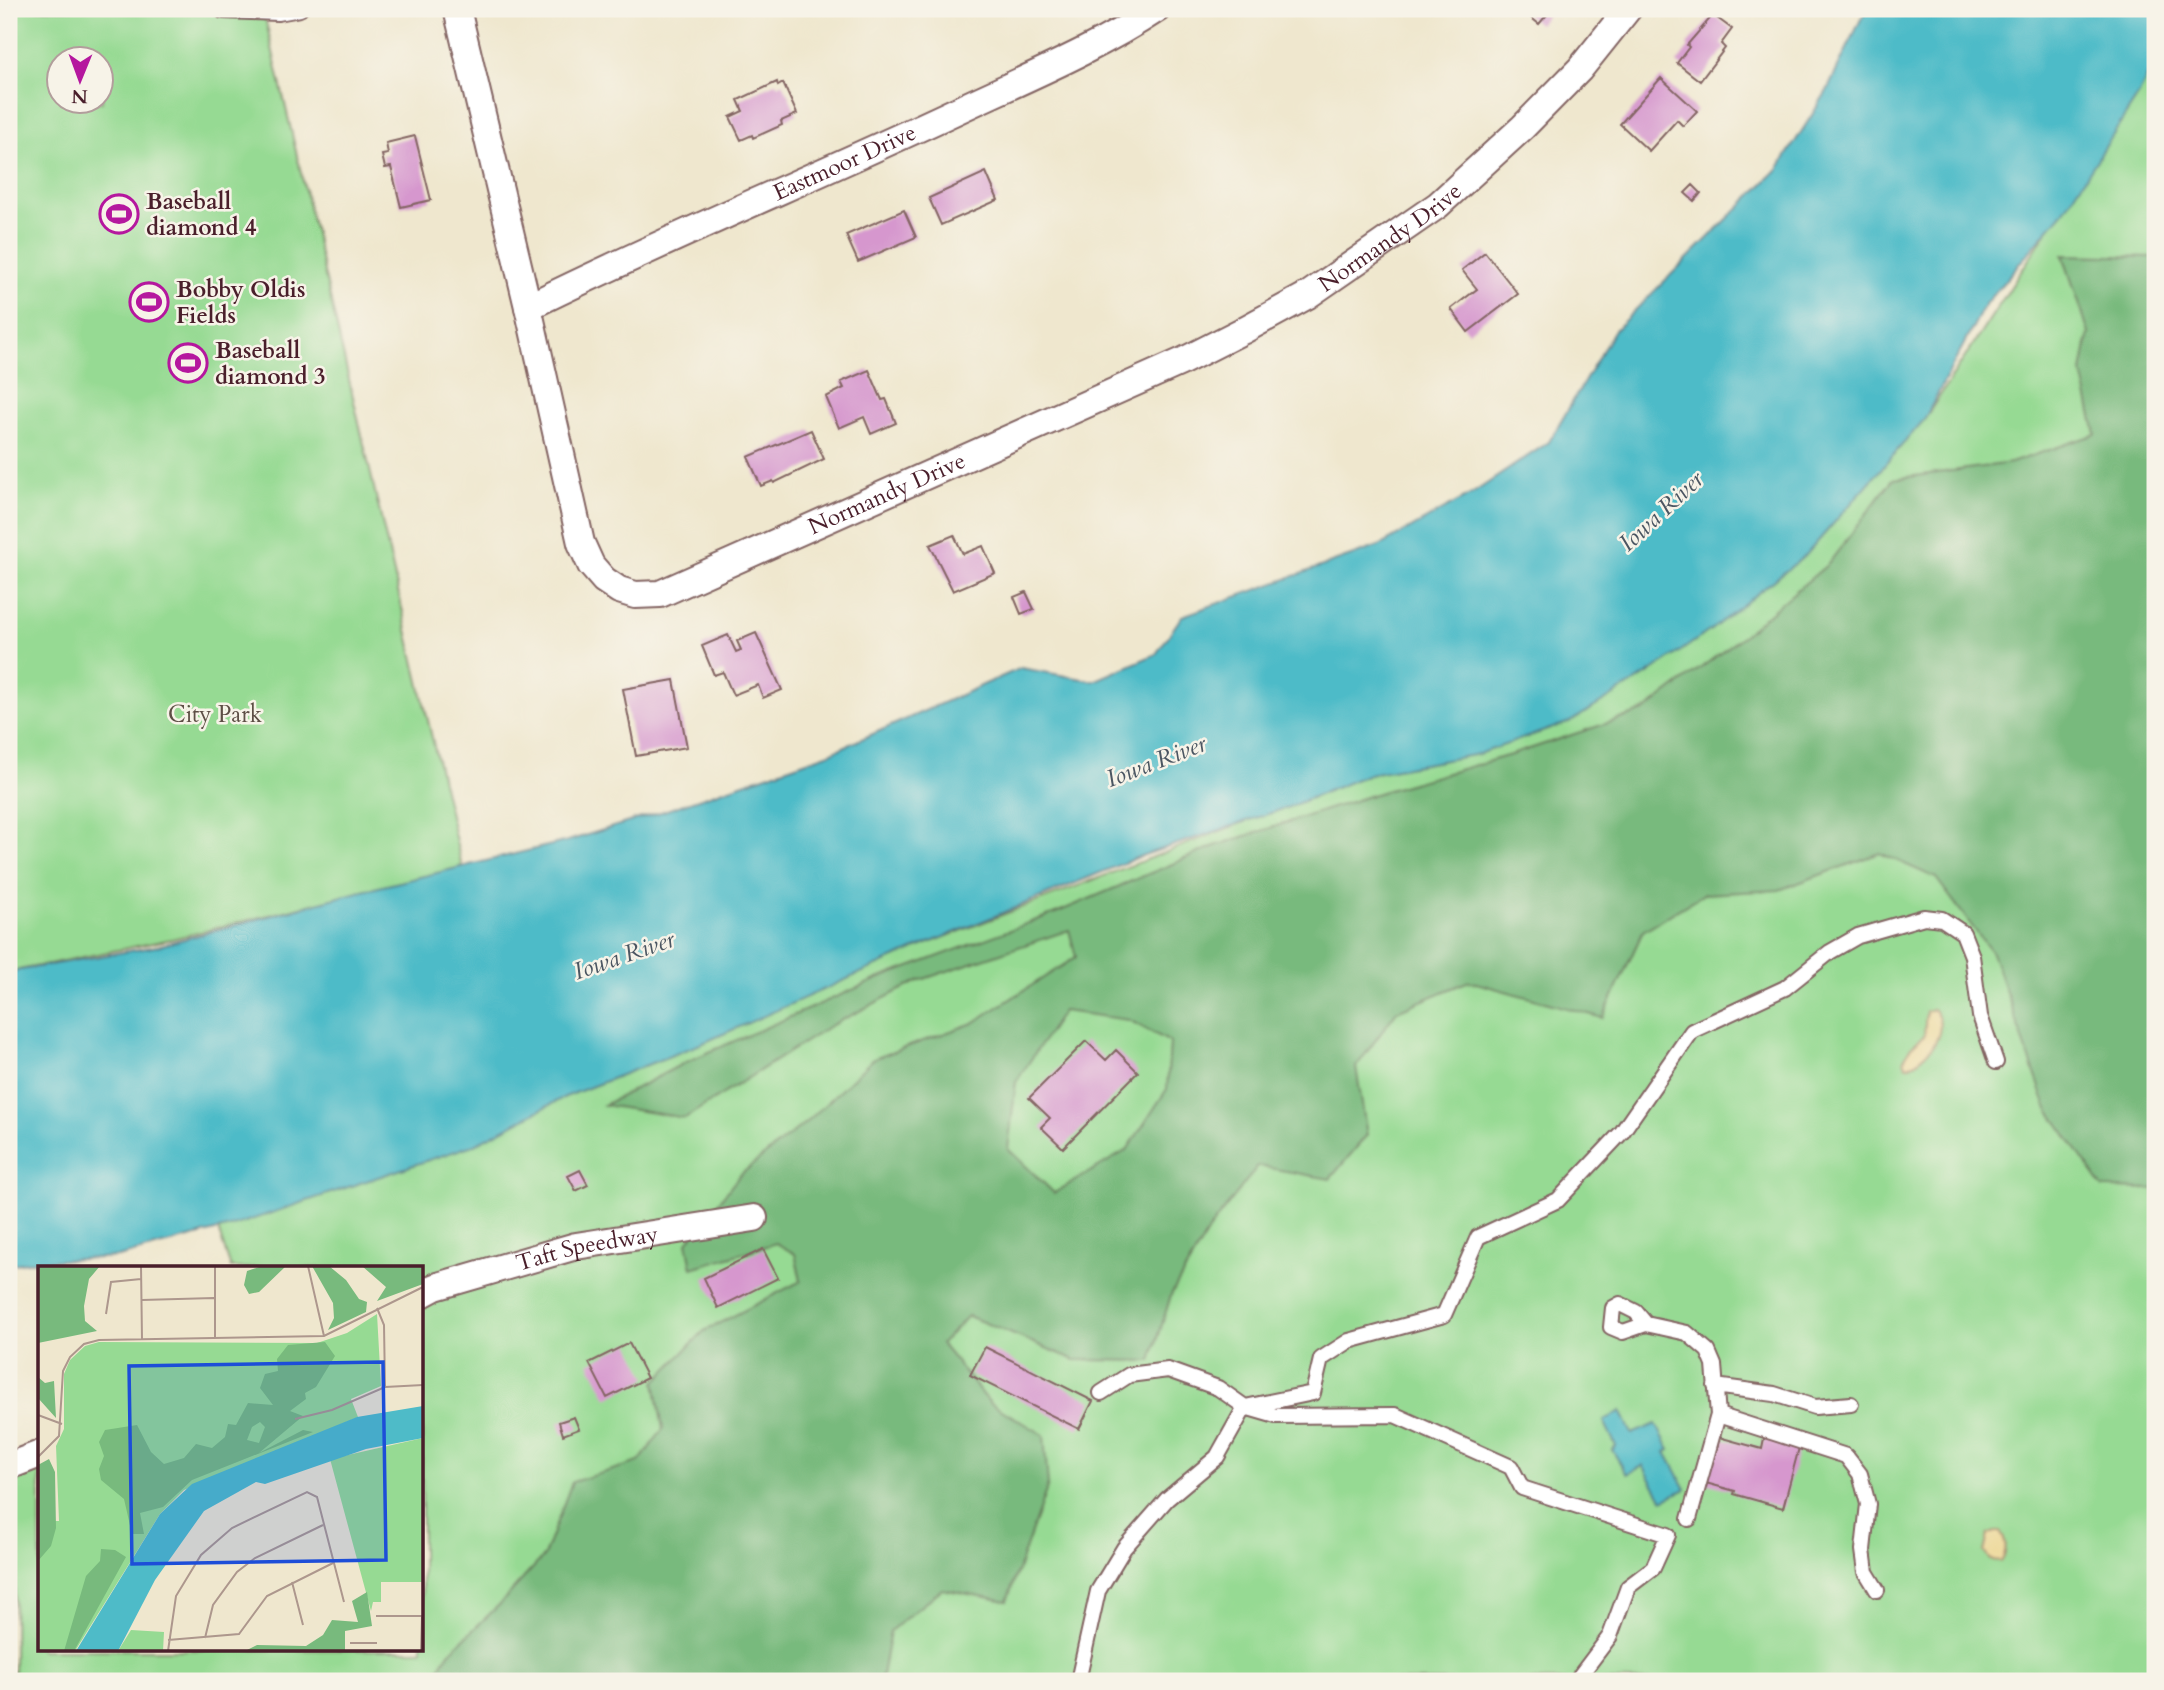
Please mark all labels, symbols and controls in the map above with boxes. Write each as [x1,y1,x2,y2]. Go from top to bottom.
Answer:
north arrow [46,46,116,116]
text: N [71,83,88,109]
street label: Eastmoor Drive [768,117,921,208]
street label: Normandy Drive [1312,176,1468,299]
place label: Baseball diamond 4 [146,186,257,243]
sports icon: Baseball diamond 4 [98,193,140,235]
place label: Bobby Oldis Fields [176,274,305,331]
sports icon: Bobby Oldis Fields [128,281,170,323]
place label: Baseball diamond 3 [215,335,326,392]
sports icon: Baseball diamond 3 [167,342,209,384]
street label: Normandy Drive [803,445,970,542]
water label: Iowa River [1612,463,1712,559]
park label: City Park [168,699,263,730]
water label: Iowa River [1101,727,1212,796]
water label: Iowa River [569,922,680,988]
street label: Taft Speedway [512,1218,660,1279]
inset map [38,1266,424,1652]

